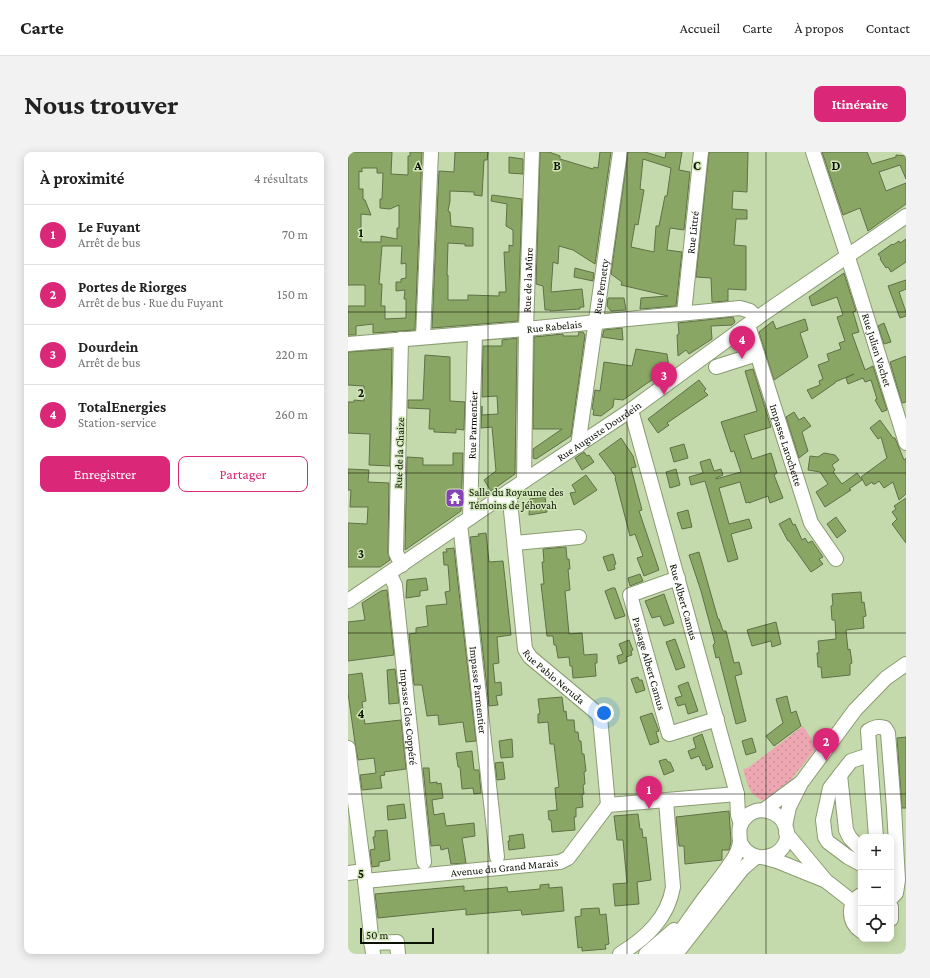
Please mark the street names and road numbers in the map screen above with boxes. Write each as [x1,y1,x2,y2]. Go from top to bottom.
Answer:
street label: Rue Littré [684,210,701,254]
street label: Rue de la Mûre [521,247,535,313]
street label: Rue Pernetty [591,257,612,315]
street label: Rue Julien Vachet [860,312,894,388]
street label: Rue Rabelais [526,318,582,335]
street label: Rue Parmentier [466,391,479,459]
street label: Rue Auguste Dourdein [555,399,643,463]
street label: Impasse Larochette [767,402,805,488]
street label: Rue de la Chaize [392,417,406,489]
street label: Rue Albert Camus [668,562,700,641]
street label: Passage Albert Camus [630,615,668,711]
street label: Impasse Parmentier [468,646,489,734]
street label: Rue Pablo Neruda [521,647,587,706]
street label: Impasse Clos Coppéré [398,668,420,766]
street label: Avenue du Grand Marais [450,856,559,879]

